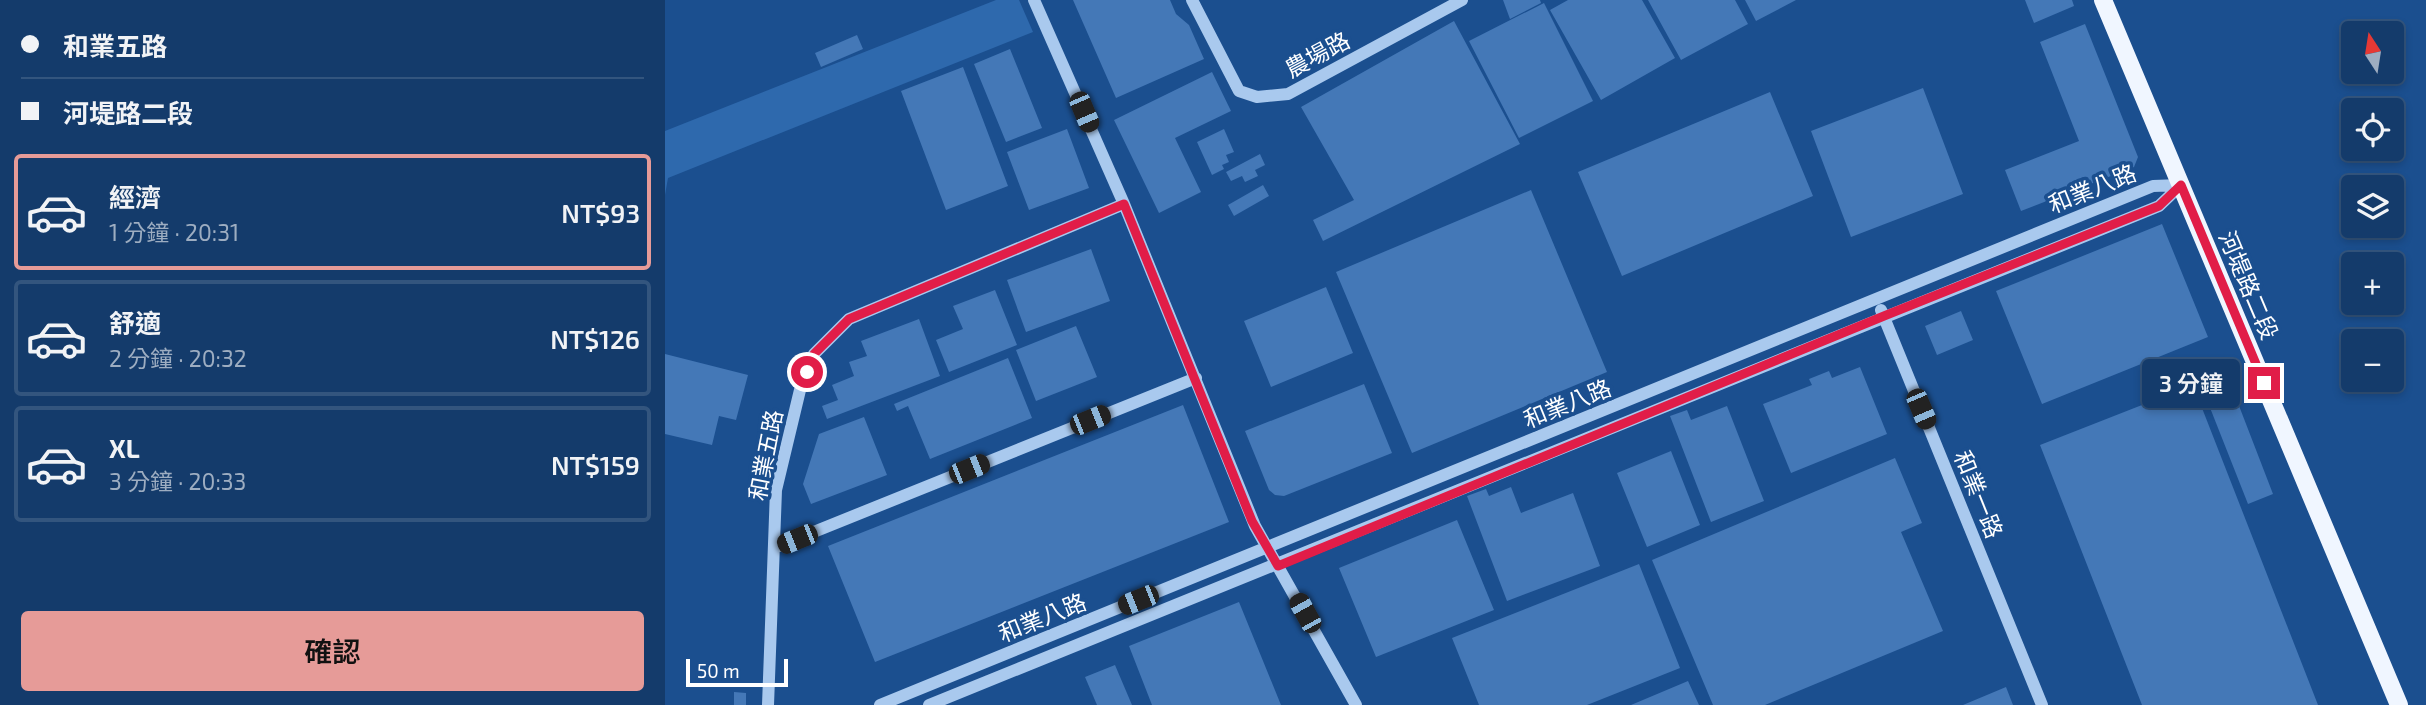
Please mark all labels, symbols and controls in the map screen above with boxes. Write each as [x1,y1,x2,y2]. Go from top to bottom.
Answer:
north arrow [2341,21,2405,84]
map controls [2341,21,2404,392]
street label: 農場路 [1280,25,1354,83]
text: 和業五路 [63,30,167,61]
car [1067,89,1102,135]
text: 河堤路二段 [63,97,193,128]
button: locate [2341,98,2404,161]
street label: 和業八路 [2044,158,2140,218]
button: layers [2341,175,2404,238]
icon: car [25,181,88,244]
text: 經濟 [109,181,161,212]
text: NT$93 [561,197,640,228]
text: 1 分鐘 · 20:31 [109,218,239,246]
street label: 河堤路二段 [2214,227,2284,343]
button: + [2341,252,2404,315]
icon: car [25,307,88,370]
text: 舒適 [109,307,161,338]
text: NT$126 [550,323,640,354]
button: − [2341,329,2404,392]
text: 2 分鐘 · 20:32 [109,344,247,372]
route start [791,356,823,388]
callout: 3 分鐘 [2141,358,2239,408]
route end [2248,367,2280,399]
text: 3 分鐘 [2159,369,2223,397]
street label: 和業八路 [1519,373,1615,433]
car [1904,386,1939,432]
car [1067,402,1114,438]
street label: 和業五路 [742,407,788,503]
text: XL [109,432,140,463]
icon: car [25,433,88,496]
street label: 和業一路 [1949,446,2009,542]
text: NT$159 [551,449,640,480]
car [946,451,993,487]
text: 3 分鐘 · 20:33 [109,467,246,495]
car [774,521,821,557]
car [1115,582,1162,618]
street label: 和業八路 [994,587,1090,647]
car [1286,590,1325,636]
button: 確認 [21,611,644,691]
scale bar [686,656,787,688]
text: 50 m [697,659,740,682]

